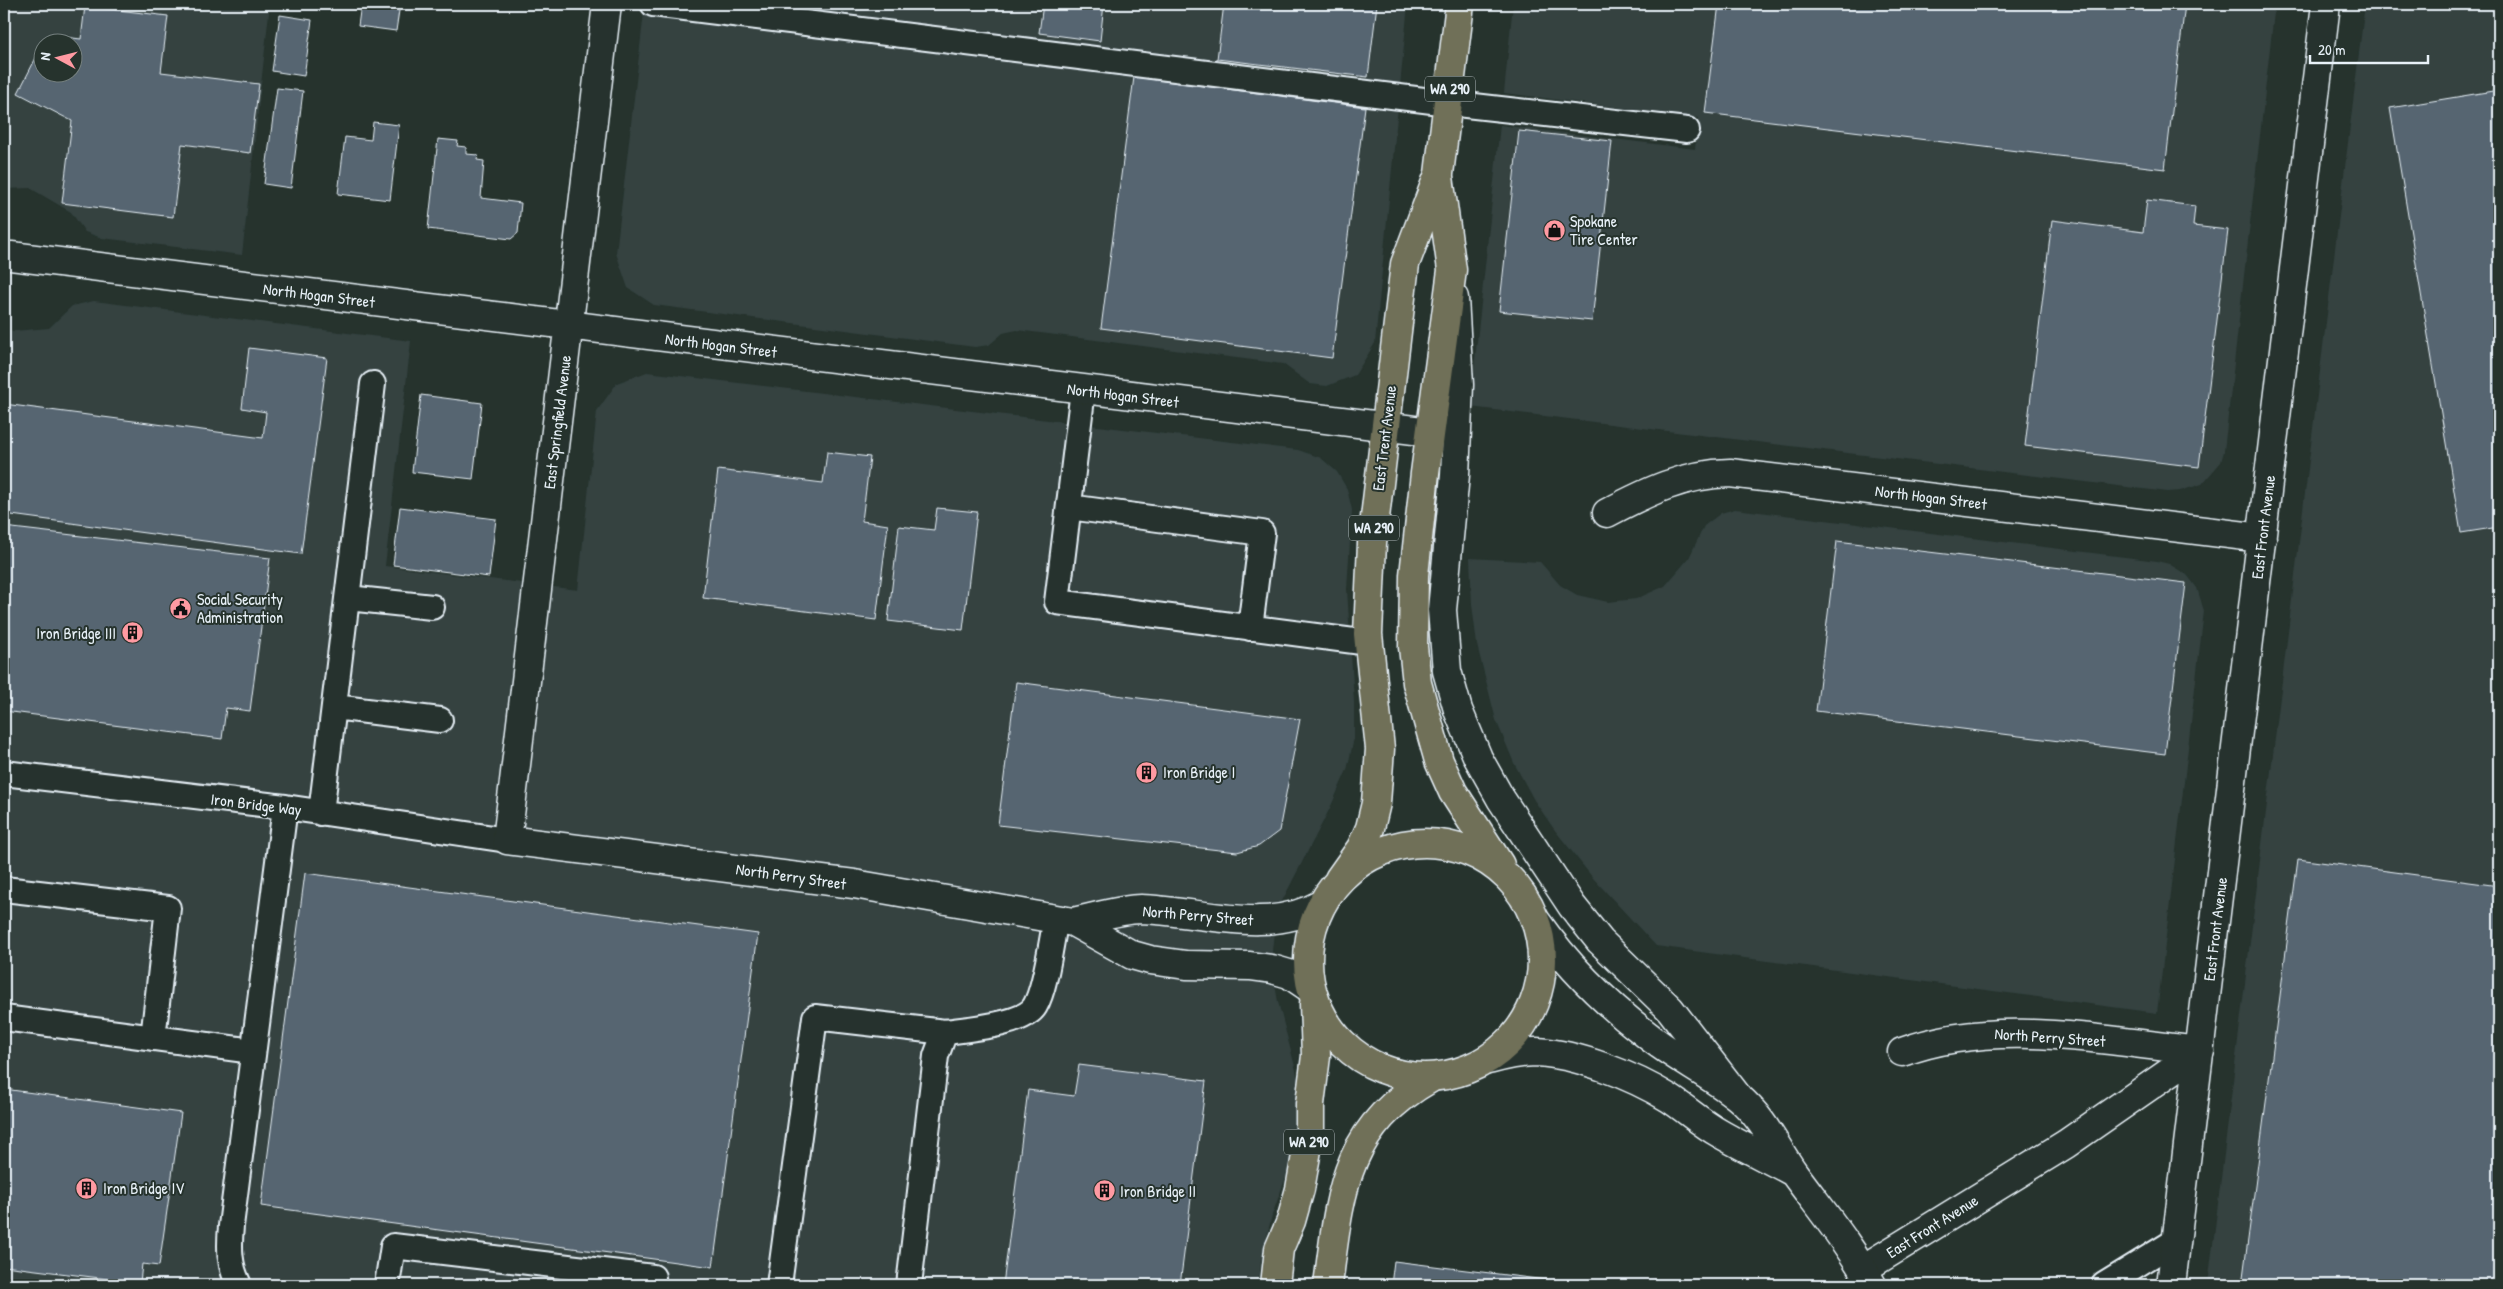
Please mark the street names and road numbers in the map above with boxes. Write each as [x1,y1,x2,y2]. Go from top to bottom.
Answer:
road number: WA 290 [1425,76,1475,102]
street label: North Hogan Street [262,277,377,313]
street label: North Hogan Street [664,327,779,363]
street label: East Springfield Avenue [538,353,576,490]
street label: North Hogan Street [1066,377,1181,413]
street label: East Trent Avenue [1367,384,1401,492]
street label: East Front Avenue [2246,473,2280,580]
street label: North Hogan Street [1874,479,1989,515]
road number: WA 290 [1349,516,1399,540]
street label: Iron Bridge Way [209,788,303,821]
street label: North Perry Street [734,857,848,895]
street label: East Front Avenue [2198,875,2232,982]
street label: North Perry Street [1142,899,1255,931]
street label: North Perry Street [1994,1022,2107,1052]
road number: WA 290 [1284,1130,1334,1154]
street label: East Front Avenue [1882,1189,1983,1263]

